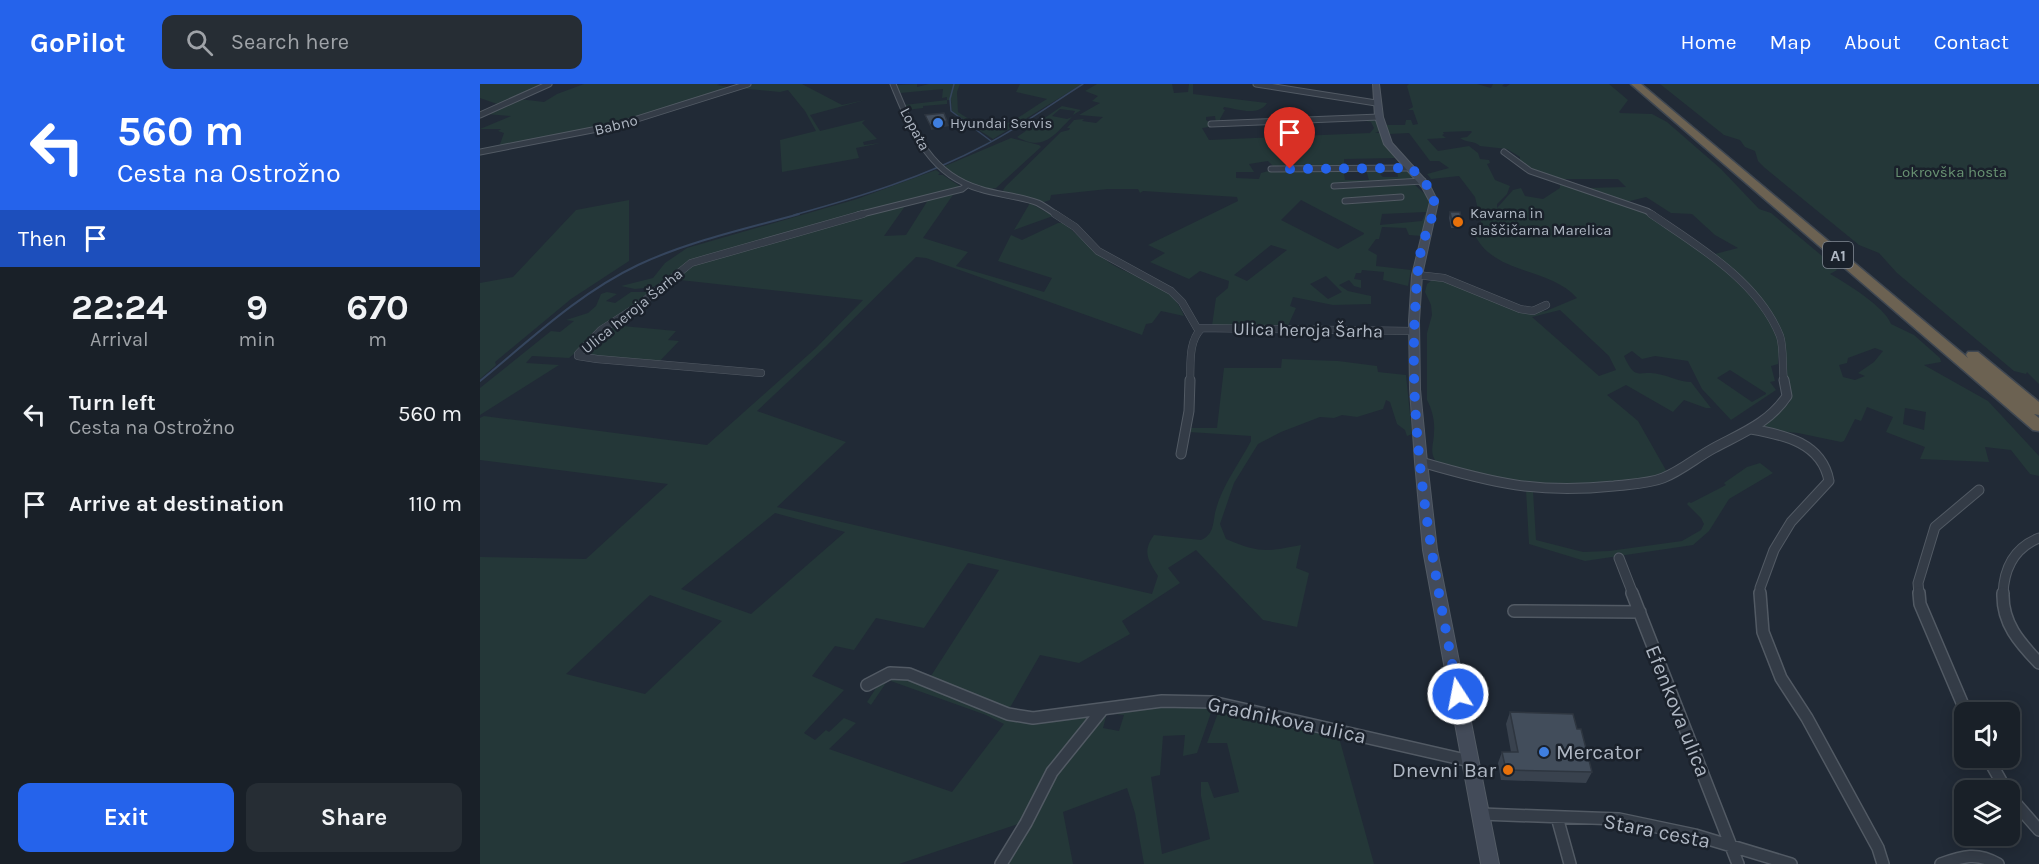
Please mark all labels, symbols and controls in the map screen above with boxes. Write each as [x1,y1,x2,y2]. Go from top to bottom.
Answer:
search box [162,15,582,69]
text: GoPilot [30,26,126,59]
icon: search [183,26,216,59]
text: Search here [231,29,349,55]
text: Home [1681,30,1737,54]
text: Map [1770,30,1811,54]
text: About [1844,30,1901,54]
text: Contact [1934,30,2009,54]
street label: Lopata [896,104,934,154]
text: 560 m [117,106,244,156]
pin [1264,107,1315,169]
icon: left [18,108,96,186]
street label: Babno [593,111,639,139]
place label: Hyundai Servis [950,114,1052,132]
marker: Hyundai Servis [931,116,945,130]
icon: arrive [1273,116,1306,149]
text: Cesta na Ostrožno [117,157,341,189]
park label: Lokrovška hosta [1895,163,2007,181]
place label: Kavarna in slaščičarna Marelica [1470,204,1611,239]
marker: Kavarna in slaščičarna Marelica [1451,215,1465,229]
icon: arrive [79,222,112,255]
text: Then [18,226,67,252]
road number: A1 [1823,242,1853,268]
street label: Ulica heroja Šarha [578,265,686,357]
text: 22:24 [71,286,168,328]
text: 9 [246,286,268,328]
text: 670 [346,286,409,328]
street label: Ulica heroja Šarha [1233,318,1383,342]
text: Arrival [90,328,149,351]
text: min [239,328,275,351]
text: m [368,328,387,351]
text: Turn left [69,390,156,416]
icon: left [18,398,51,431]
text: 560 m [398,401,462,427]
text: Cesta na Ostrožno [69,416,235,439]
icon: arrive [18,488,51,521]
text: Arrive at destination [69,491,284,517]
text: 110 m [409,491,462,517]
street label: Efenkova ulica [1641,642,1715,780]
position arrow [1426,662,1490,726]
street label: Gradnikova ulica [1205,691,1369,749]
map controls [1954,702,2020,846]
button: sound [1954,702,2020,768]
place label: Mercator [1556,740,1642,764]
marker: Mercator [1537,745,1551,759]
place label: Dnevni Bar [1392,758,1496,782]
marker: Dnevni Bar [1501,763,1515,777]
button: layers [1954,780,2020,846]
button: Exit [18,783,234,852]
button: Share [246,783,462,852]
street label: Stara cesta [1602,809,1712,853]

